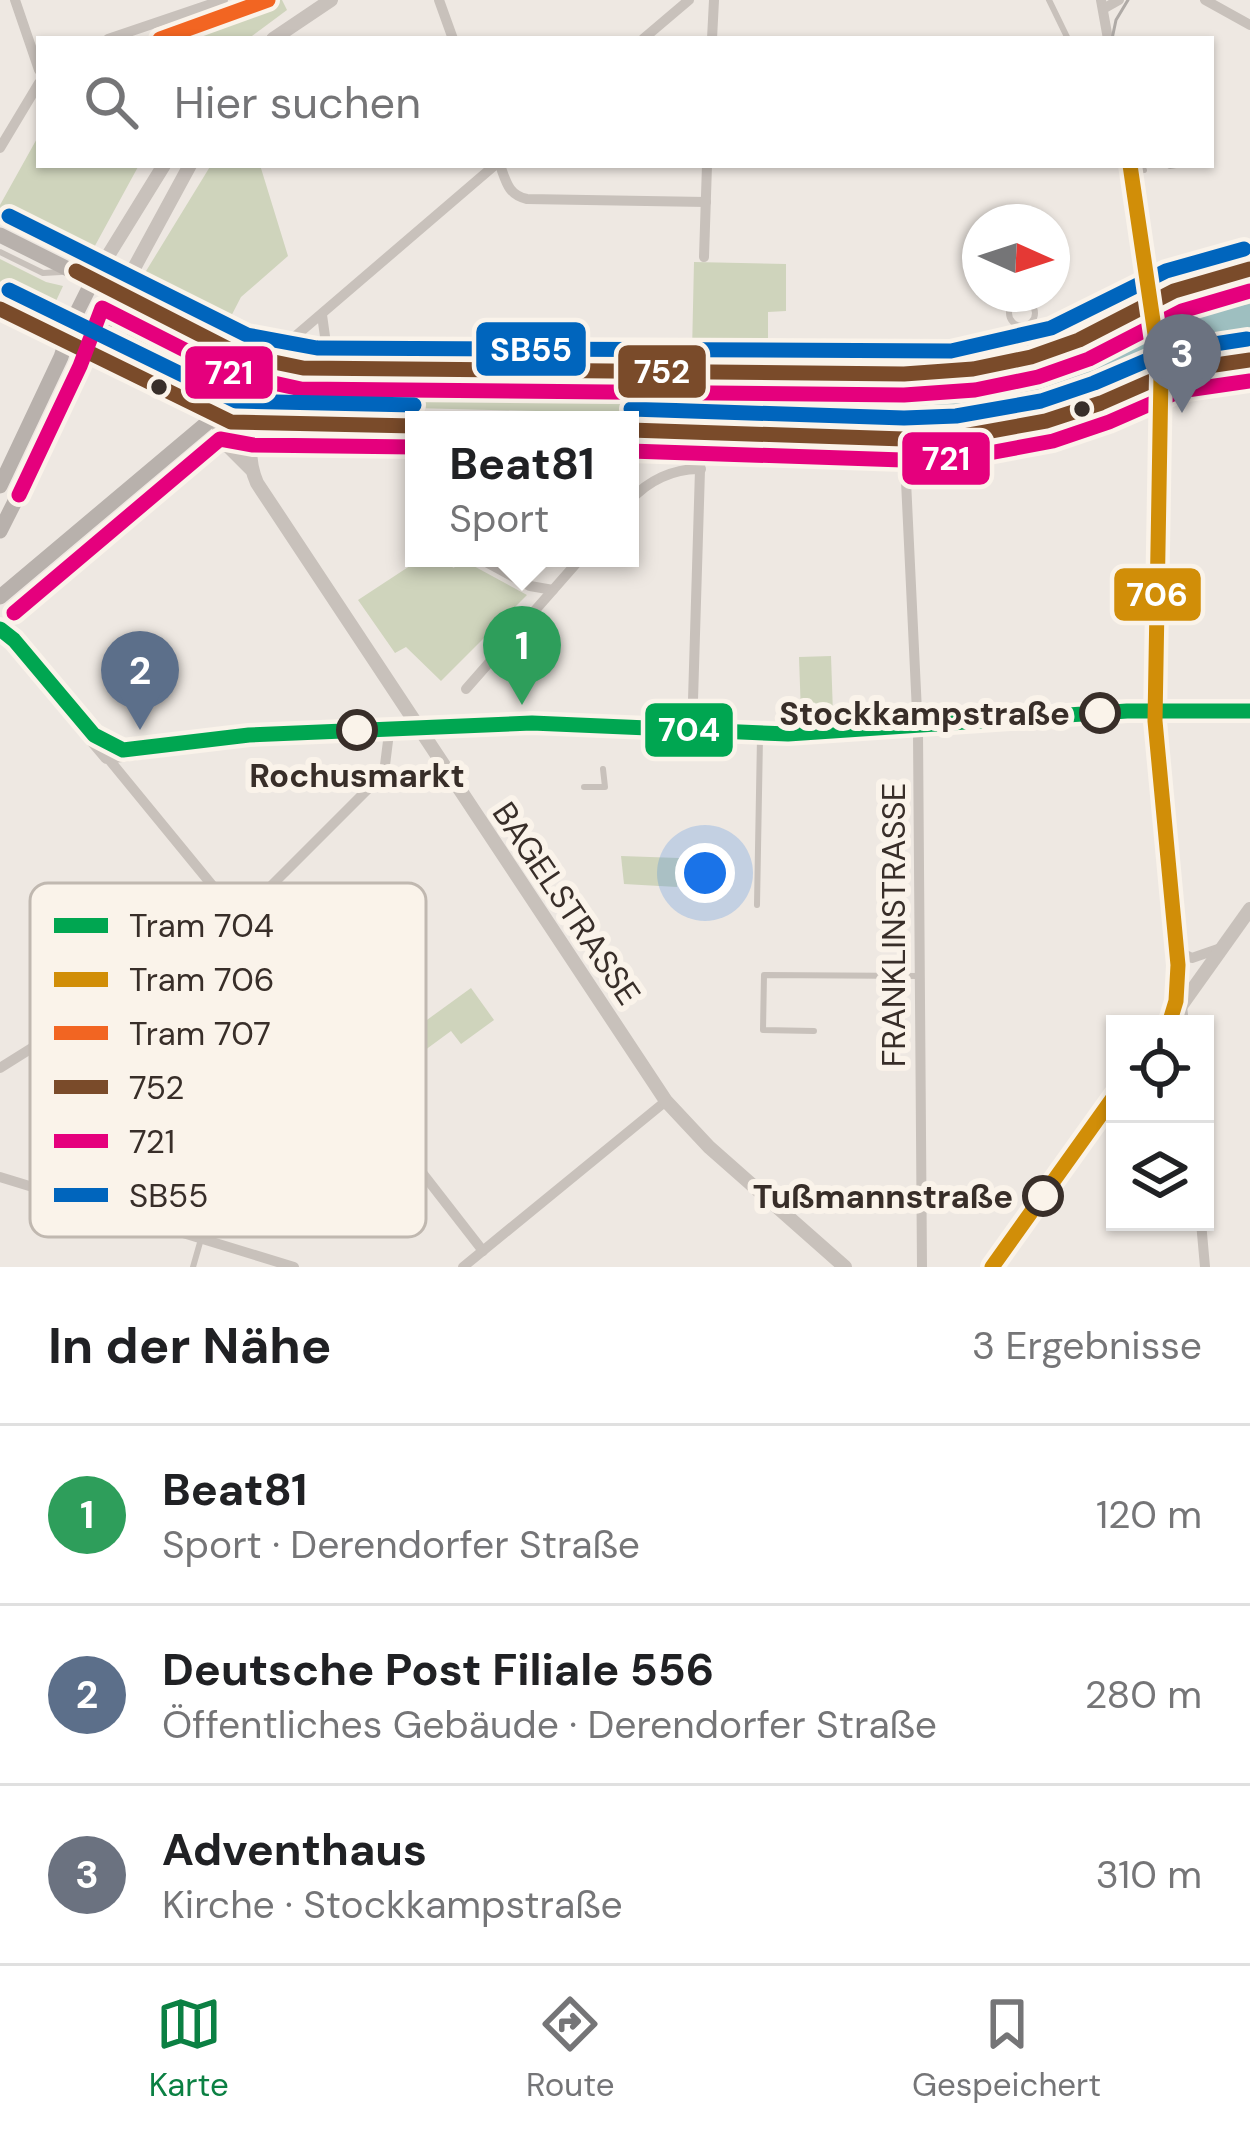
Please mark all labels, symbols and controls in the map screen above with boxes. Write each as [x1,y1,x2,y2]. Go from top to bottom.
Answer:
search box [36,36,1214,168]
icon: search [78,69,144,135]
text: Hier suchen [174,73,421,132]
north arrow [962,204,1070,312]
pin: 3 [1143,314,1221,413]
line badge: SB55 [474,320,588,378]
text: SB55 [490,328,572,371]
line badge: 752 [616,343,708,400]
line badge: 721 [183,344,275,401]
text: 752 [634,350,690,393]
text: 721 [205,351,253,394]
unlabelled marker [148,376,170,398]
unlabelled marker [1071,398,1093,420]
popup [405,411,639,567]
line badge: 721 [900,430,992,487]
text: Beat81 [449,434,595,493]
text: 721 [922,437,970,480]
text: Sport [449,493,549,544]
line badge: 706 [1112,566,1203,623]
text: 706 [1126,573,1188,616]
pin: 1 [483,606,561,705]
pin: 2 [101,631,179,730]
place label: Stockkampstraße [779,692,1070,735]
marker: Stockkampstraße [1081,694,1119,732]
line badge: 704 [643,701,735,759]
text: 704 [658,708,720,751]
marker: Rochusmarkt [338,711,376,749]
place label: Rochusmarkt [249,754,465,797]
street label: FRANKLINSTRASSE [872,783,915,1067]
street label: BAGELSTRASSE [483,794,650,1013]
your location [675,843,735,903]
legend [30,883,426,1237]
text: Tram 704 [129,904,274,947]
text: Tram 706 [129,958,274,1001]
text: Tram 707 [129,1012,271,1055]
map controls [1106,1015,1214,1231]
button: locate [1106,1015,1214,1123]
text: 752 [129,1066,184,1109]
text: 721 [129,1120,175,1163]
button: layers [1106,1123,1214,1231]
text: SB55 [129,1174,208,1217]
place label: Tußmannstraße [753,1175,1013,1218]
marker: Tußmannstraße [1024,1177,1062,1215]
text: In der Nähe [48,1312,332,1379]
text: 3 Ergebnisse [972,1320,1202,1371]
text: Beat81 [162,1460,307,1519]
text: 1 [80,1489,94,1540]
text: 120 m [1096,1489,1202,1540]
text: Sport · Derendorfer Straße [162,1519,640,1570]
text: Deutsche Post Filiale 556 [162,1640,714,1699]
text: 2 [76,1669,98,1720]
text: 280 m [1085,1669,1202,1720]
text: Öffentliches Gebäude · Derendorfer Straße [162,1699,937,1750]
text: Adventhaus [162,1820,427,1879]
text: 3 [75,1849,99,1900]
text: 310 m [1096,1849,1202,1900]
text: Kirche · Stockkampstraße [162,1879,623,1930]
tab: Karte [149,1991,229,2106]
tab: Route [526,1991,614,2106]
tab: Gespeichert [912,1991,1101,2106]

